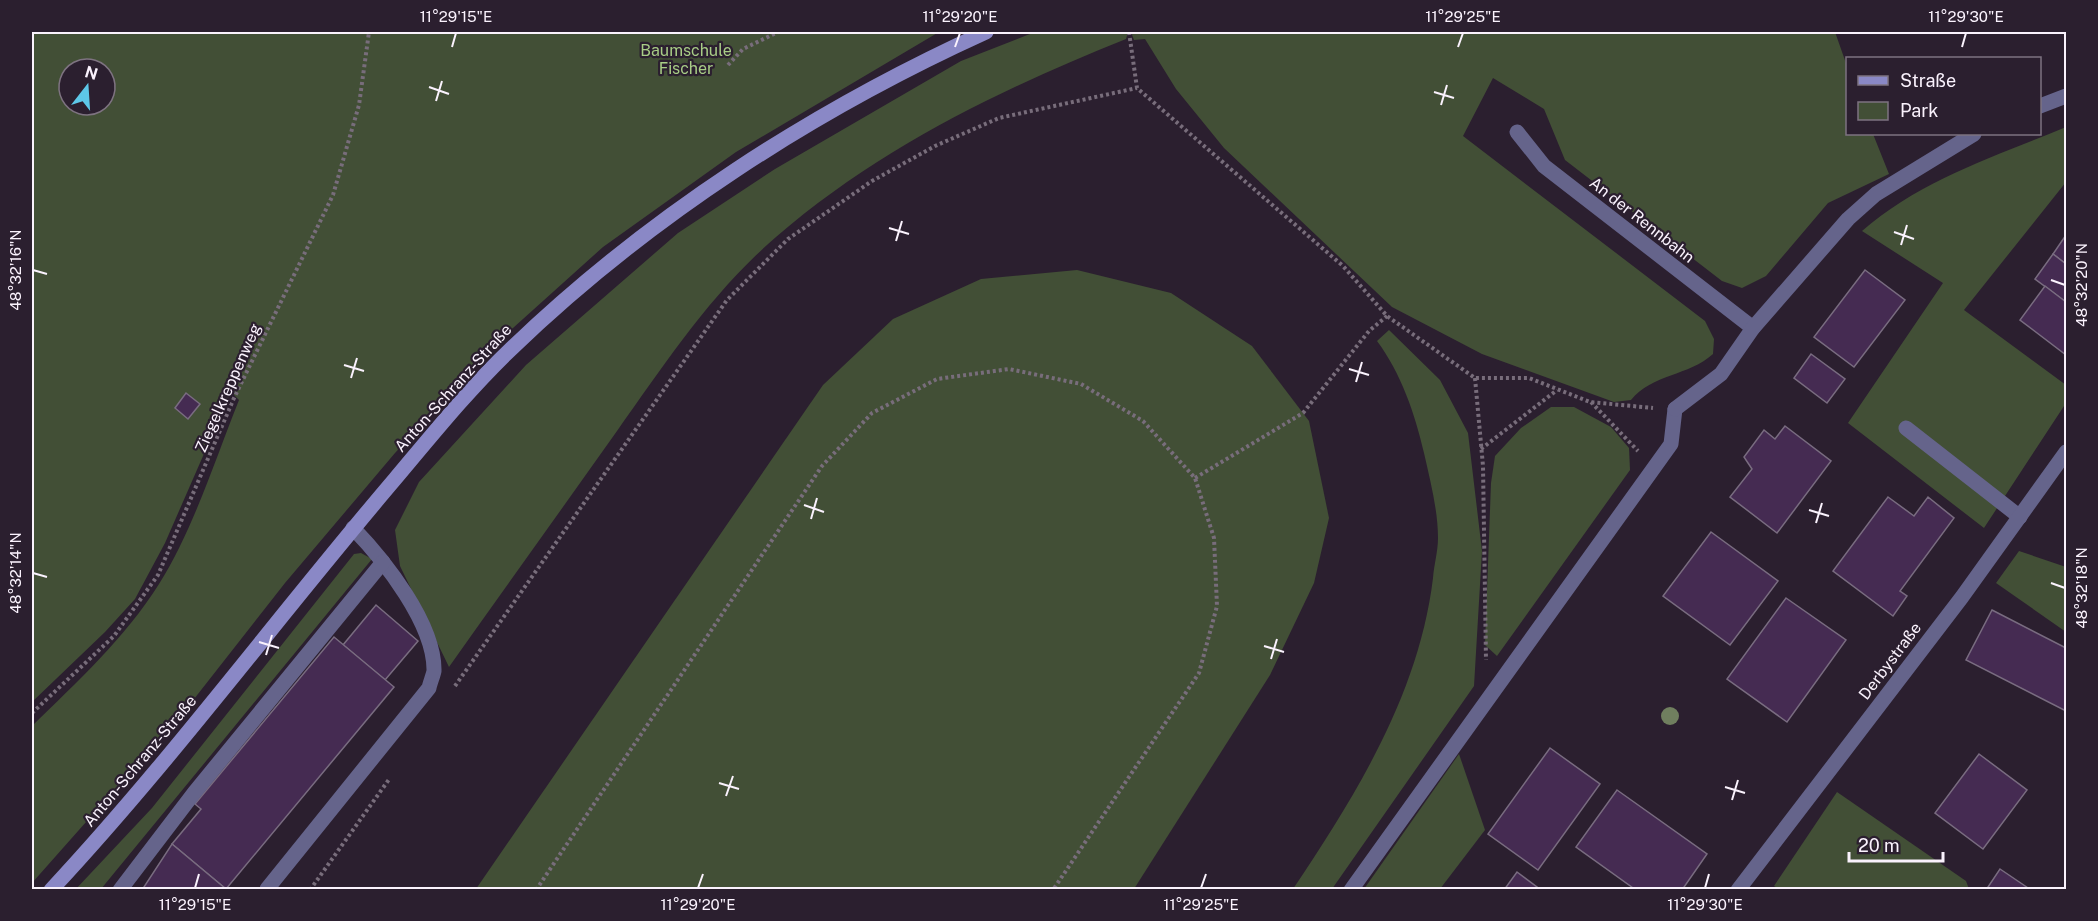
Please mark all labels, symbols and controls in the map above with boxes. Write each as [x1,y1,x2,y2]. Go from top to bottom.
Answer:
text: 11°29'15"E [420,8,492,25]
text: 11°29'20"E [923,8,998,25]
text: 11°29'25"E [1425,8,1501,25]
text: 11°29'30"E [1928,8,2004,25]
park label: Baumschule Fischer [640,41,732,78]
north arrow [57,57,117,117]
legend [1846,57,2041,135]
text: N [82,62,100,84]
text: Straße [1900,70,1956,91]
text: Park [1900,100,1938,121]
street label: An der Rennbahn [1586,173,1698,267]
text: 48°32'16"N [7,229,24,311]
text: 48°32'20"N [2073,243,2090,327]
street label: Anton-Schranz-Straße [391,320,515,456]
street label: Ziegelkreppenweg [191,321,265,455]
text: 48°32'14"N [7,532,24,614]
text: 48°32'18"N [2073,547,2090,629]
street label: Derbystraße [1855,619,1925,703]
street label: Anton-Schranz-Straße [80,691,200,831]
scale bar [1849,825,1944,863]
text: 20 m [1858,835,1900,856]
text: 11°29'15"E [159,896,231,913]
text: 11°29'20"E [661,896,736,913]
text: 11°29'25"E [1163,896,1239,913]
text: 11°29'30"E [1667,896,1743,913]

